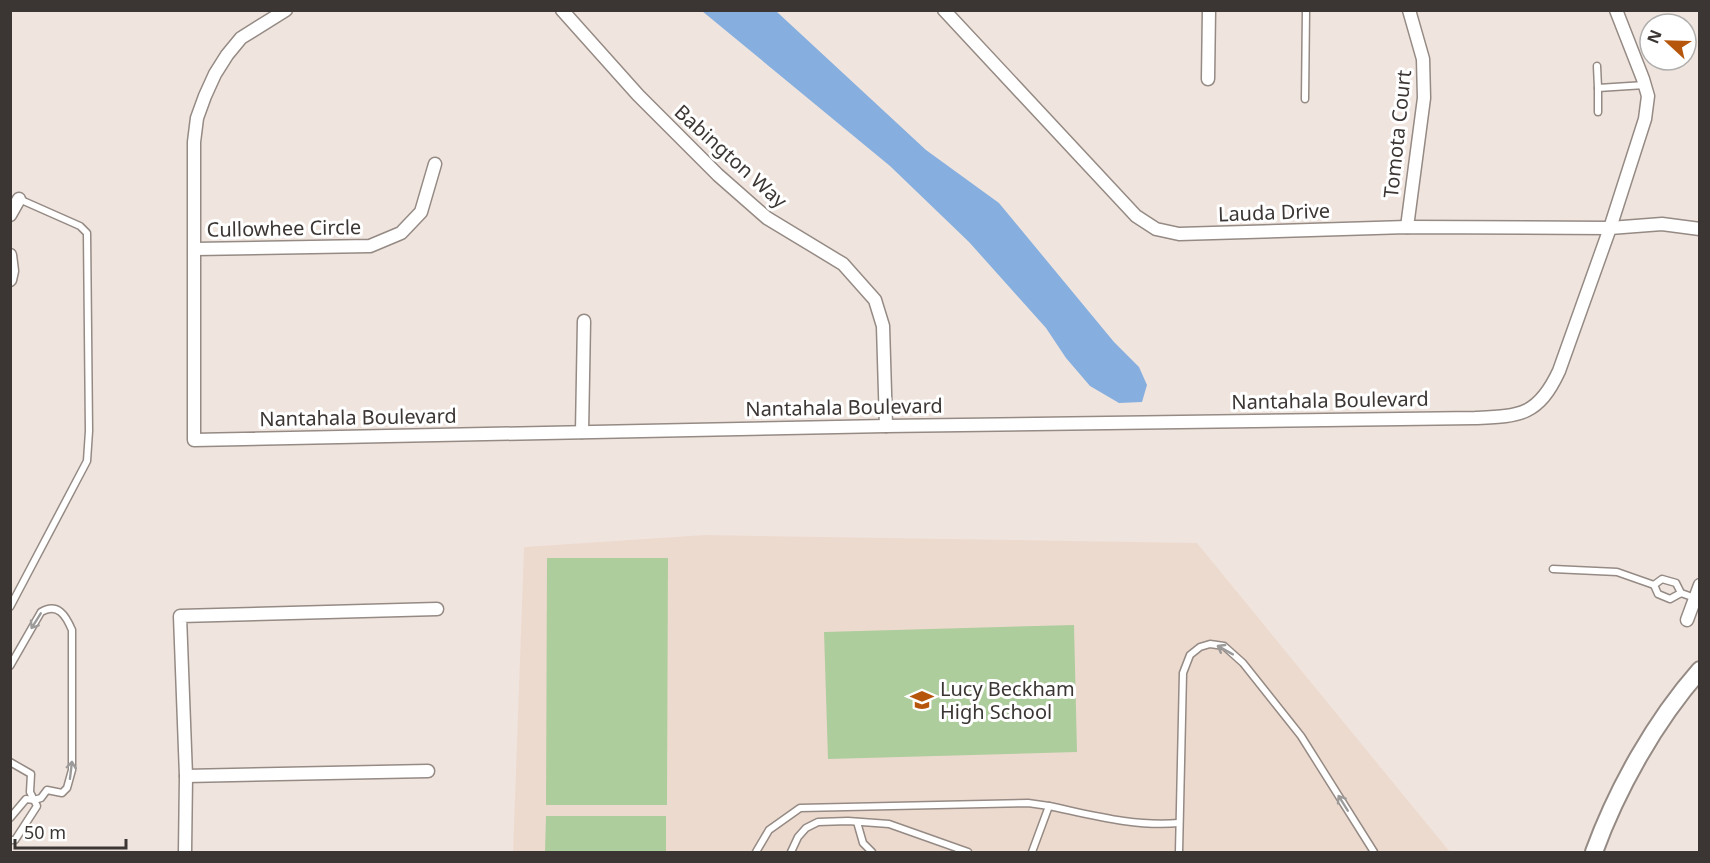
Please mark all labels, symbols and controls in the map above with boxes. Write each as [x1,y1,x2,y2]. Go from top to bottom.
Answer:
north arrow [1638,12,1698,72]
text: N [1641,26,1667,47]
street label: Tomota Court [1377,69,1417,199]
street label: Babington Way [669,98,794,214]
street label: Lauda Drive [1217,197,1331,227]
street label: Cullowhee Circle [206,213,362,243]
street label: Nantahala Boulevard [1231,385,1429,415]
street label: Nantahala Boulevard [745,392,943,422]
street label: Nantahala Boulevard [259,402,457,432]
one-way arrow [29,613,42,630]
one-way arrow [1217,644,1234,656]
place label: Lucy Beckham High School [940,675,1075,725]
school or university icon: Lucy Beckham High School [909,687,935,713]
one-way arrow [65,761,76,781]
one-way arrow [1336,795,1348,812]
scale bar [15,812,126,850]
text: 50 m [24,820,66,844]

